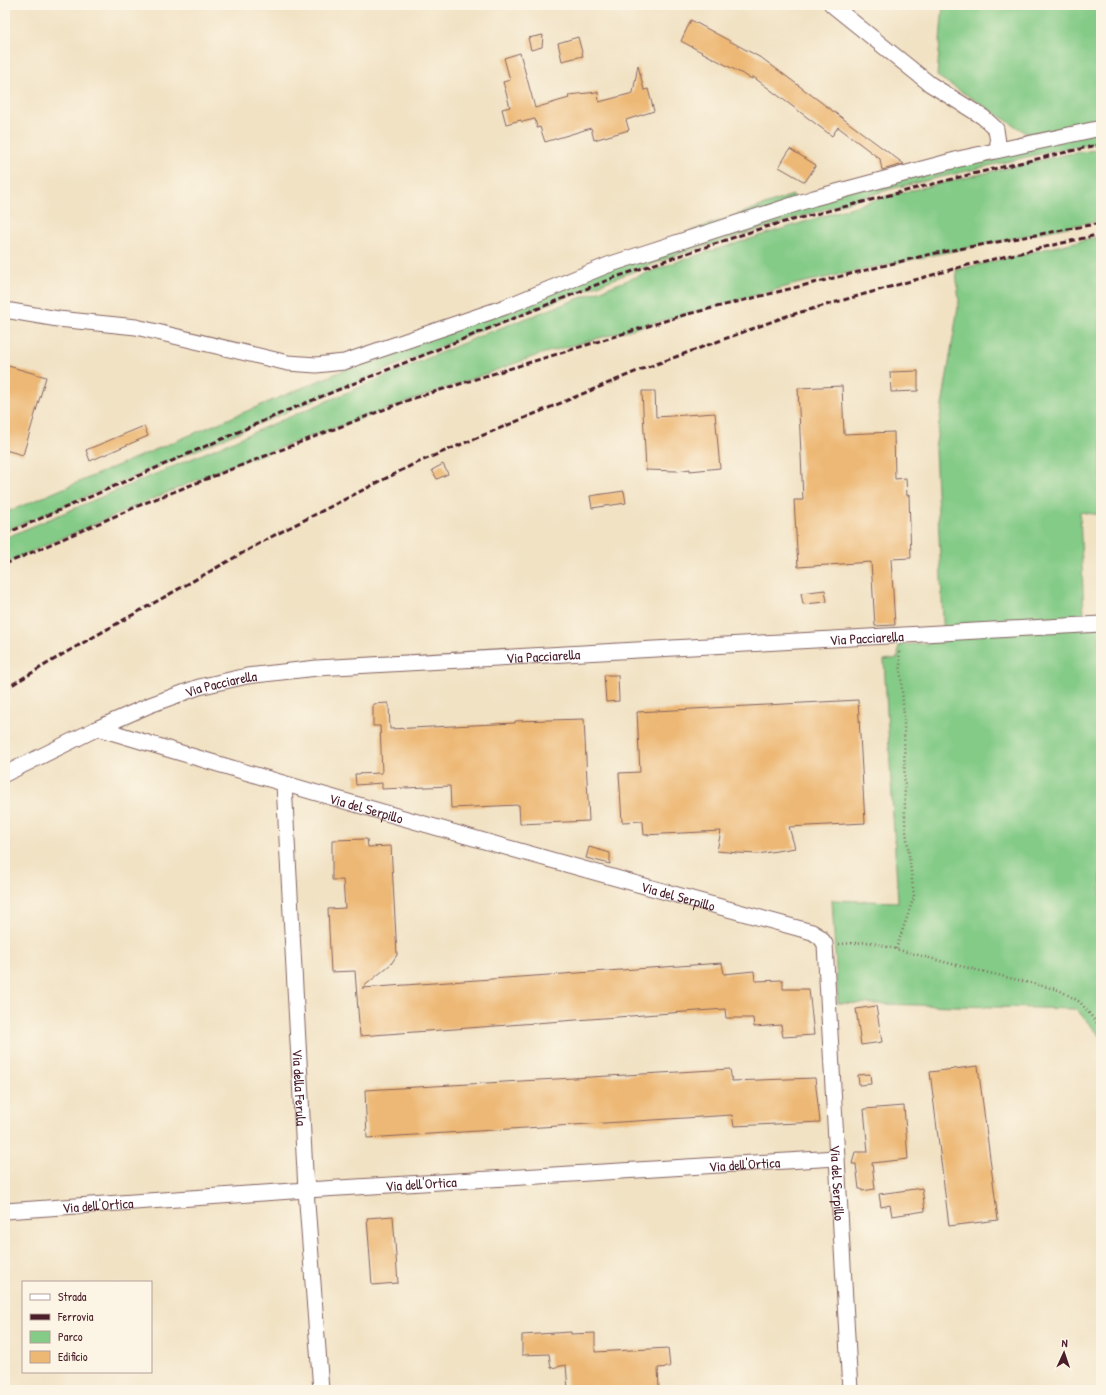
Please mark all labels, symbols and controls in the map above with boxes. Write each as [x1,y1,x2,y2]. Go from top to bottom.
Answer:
street label: Via Pacciarella [829,626,905,649]
street label: Via Pacciarella [506,644,581,667]
street label: Via Pacciarella [182,665,258,701]
street label: Via del Serpillo [327,788,406,827]
street label: Via del Serpillo [639,876,718,915]
street label: Via della Ferula [289,1049,312,1127]
street label: Via del Serpillo [827,1145,850,1222]
street label: Via dell'Ortica [708,1152,781,1175]
street label: Via dell'Ortica [385,1171,458,1195]
street label: Via dell'Ortica [62,1193,134,1216]
legend [22,1281,152,1373]
text: Strada [58,1288,87,1305]
text: Ferrovia [57,1308,94,1325]
text: Parco [58,1328,83,1345]
north arrow [1044,1333,1084,1373]
text: N [1061,1336,1068,1350]
text: Edificio [58,1348,88,1365]

